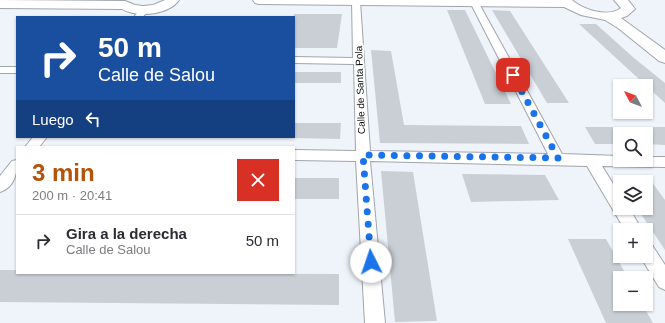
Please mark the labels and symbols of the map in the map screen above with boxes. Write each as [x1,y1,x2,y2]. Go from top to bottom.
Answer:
street label: Calle de Santa Pola [353,45,367,134]
pin [496,58,530,92]
north arrow [613,79,653,119]
position arrow [350,241,392,283]

